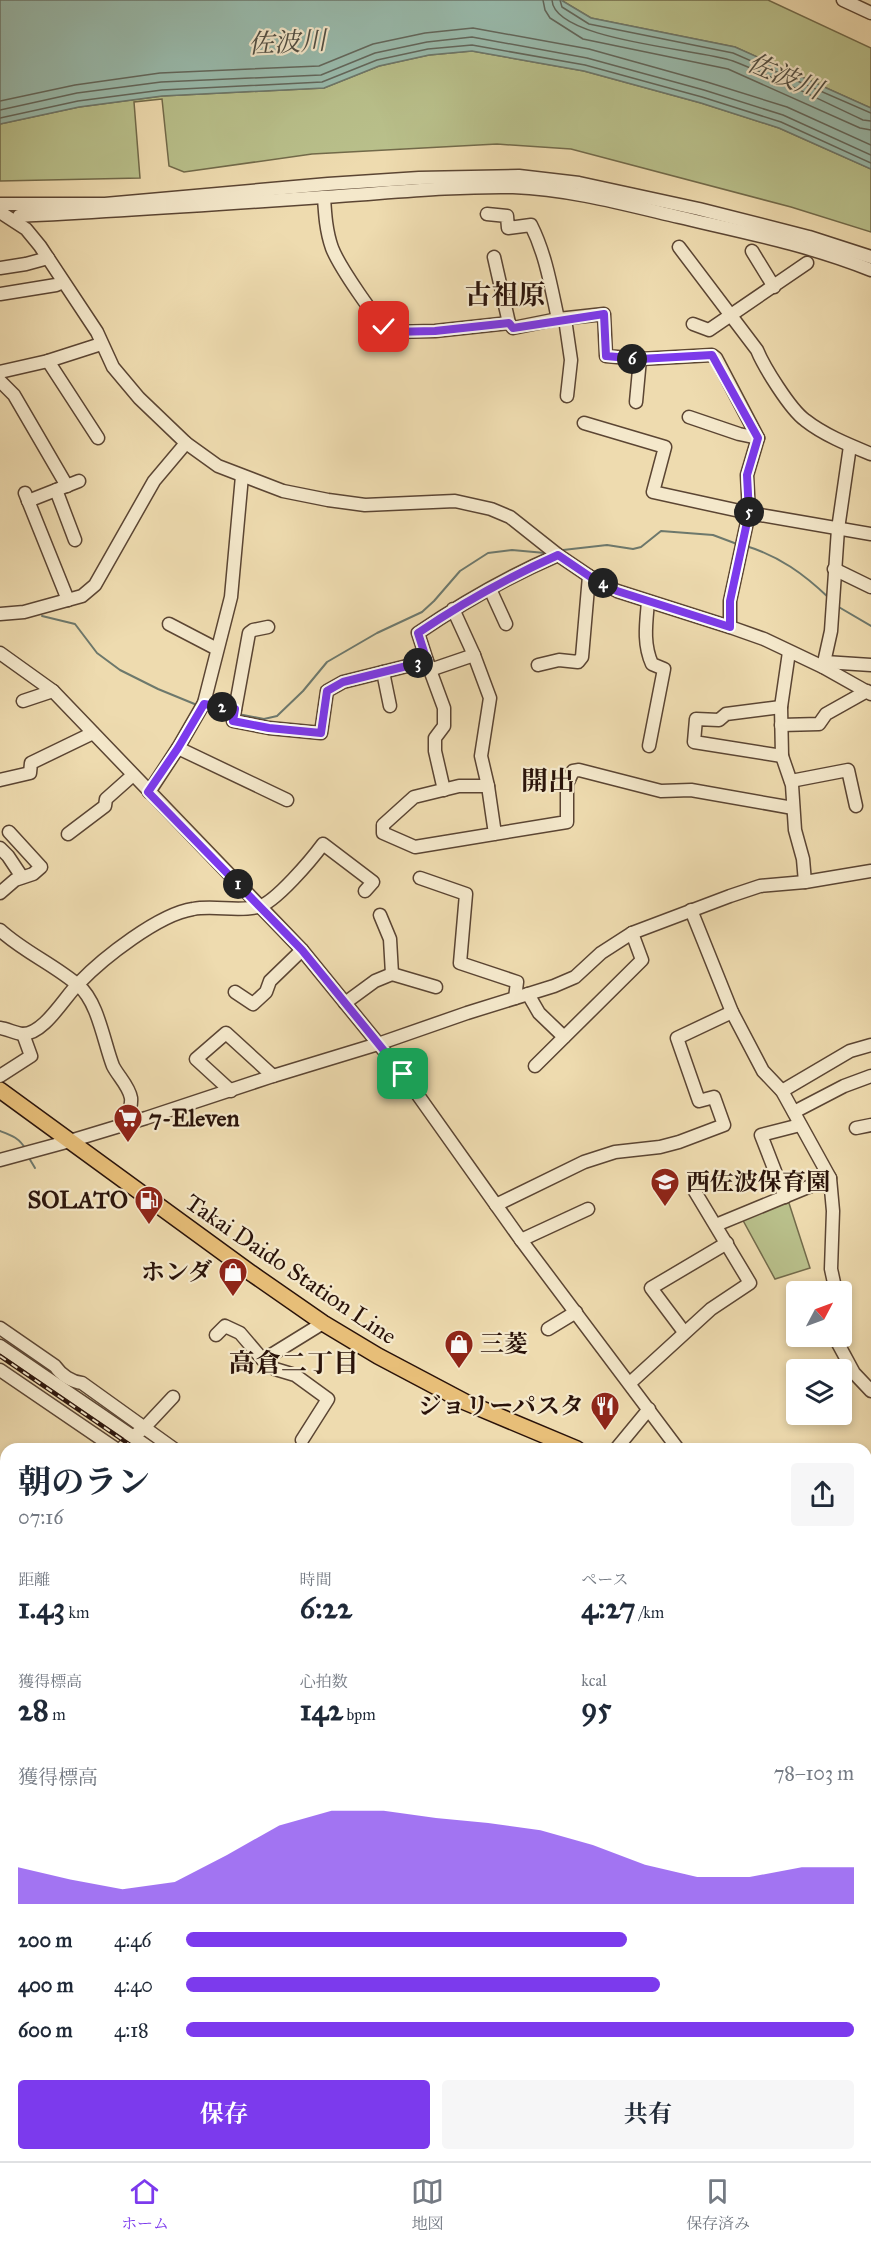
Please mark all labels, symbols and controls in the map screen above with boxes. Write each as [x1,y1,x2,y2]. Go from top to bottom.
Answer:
water label: 佐波川 [247,24,330,60]
water label: 佐波川 [743,46,830,107]
district label: 古祖原 [465,278,546,311]
pin [358,301,409,352]
icon: check [367,310,400,343]
pin: 6 [617,344,647,374]
text: 6 [628,349,636,368]
pin: 5 [734,497,764,527]
text: 5 [745,502,753,521]
pin: 4 [588,568,618,598]
text: 4 [599,573,607,592]
pin: 3 [403,648,433,678]
text: 3 [415,653,421,672]
pin: 2 [207,692,237,722]
text: 2 [218,697,226,716]
district label: 開出 [521,764,575,797]
pin: 1 [223,869,253,899]
text: 1 [235,874,241,893]
pin [377,1048,428,1099]
icon: arrive [386,1057,419,1090]
supermarket icon: 7-Eleven [112,1102,144,1144]
place label: 7-Eleven [149,1103,239,1133]
school or university icon: 西佐波保育園 [649,1166,681,1208]
place label: 西佐波保育園 [686,1167,830,1197]
fuel station icon: SOLATO [133,1184,165,1226]
place label: SOLATO [27,1185,128,1215]
street label: Takai Daido Station Line [180,1187,402,1351]
shop icon: ホンダ [217,1256,249,1298]
place label: ホンダ [141,1257,212,1287]
north arrow [786,1281,852,1347]
map controls [786,1281,852,1425]
shop icon: 三菱 [443,1328,475,1370]
place label: 三菱 [480,1329,528,1359]
district label: 高倉二丁目 [229,1347,359,1379]
button: layers [786,1359,852,1425]
restaurant icon: ジョリーパスタ [589,1390,621,1432]
place label: ジョリーパスタ [418,1391,584,1421]
text: 朝のラン [18,1462,150,1502]
button: share [791,1463,854,1526]
text: 07:16 [18,1505,63,1529]
text: 距離 [18,1570,50,1589]
text: 時間 [300,1570,332,1589]
text: ペース [581,1570,629,1589]
text: 1.43 [18,1590,65,1626]
text: 6:22 [300,1590,352,1626]
text: 4:27 [581,1590,636,1626]
text: km [65,1603,89,1622]
text: /km [636,1603,664,1622]
text: kcal [581,1671,606,1690]
text: 獲得標高 [18,1672,82,1691]
text: 心拍数 [300,1672,348,1691]
text: 95 [581,1690,611,1726]
text: 28 [18,1692,49,1728]
text: 142 [300,1692,343,1728]
text: m [49,1705,66,1724]
text: bpm [343,1705,376,1724]
text: 78–103 m [774,1761,854,1785]
text: 獲得標高 [18,1765,98,1789]
text: 200 m [18,1928,72,1952]
text: 4:46 [114,1928,152,1952]
text: 400 m [18,1973,74,1997]
text: 4:40 [114,1973,153,1997]
text: 600 m [18,2018,73,2042]
text: 4:18 [114,2018,149,2042]
button: 保存 [18,2080,430,2149]
button: 共有 [442,2080,854,2149]
tab: ホーム [121,2175,169,2234]
tab: 地図 [411,2175,444,2234]
tab: 保存済み [686,2175,750,2234]

